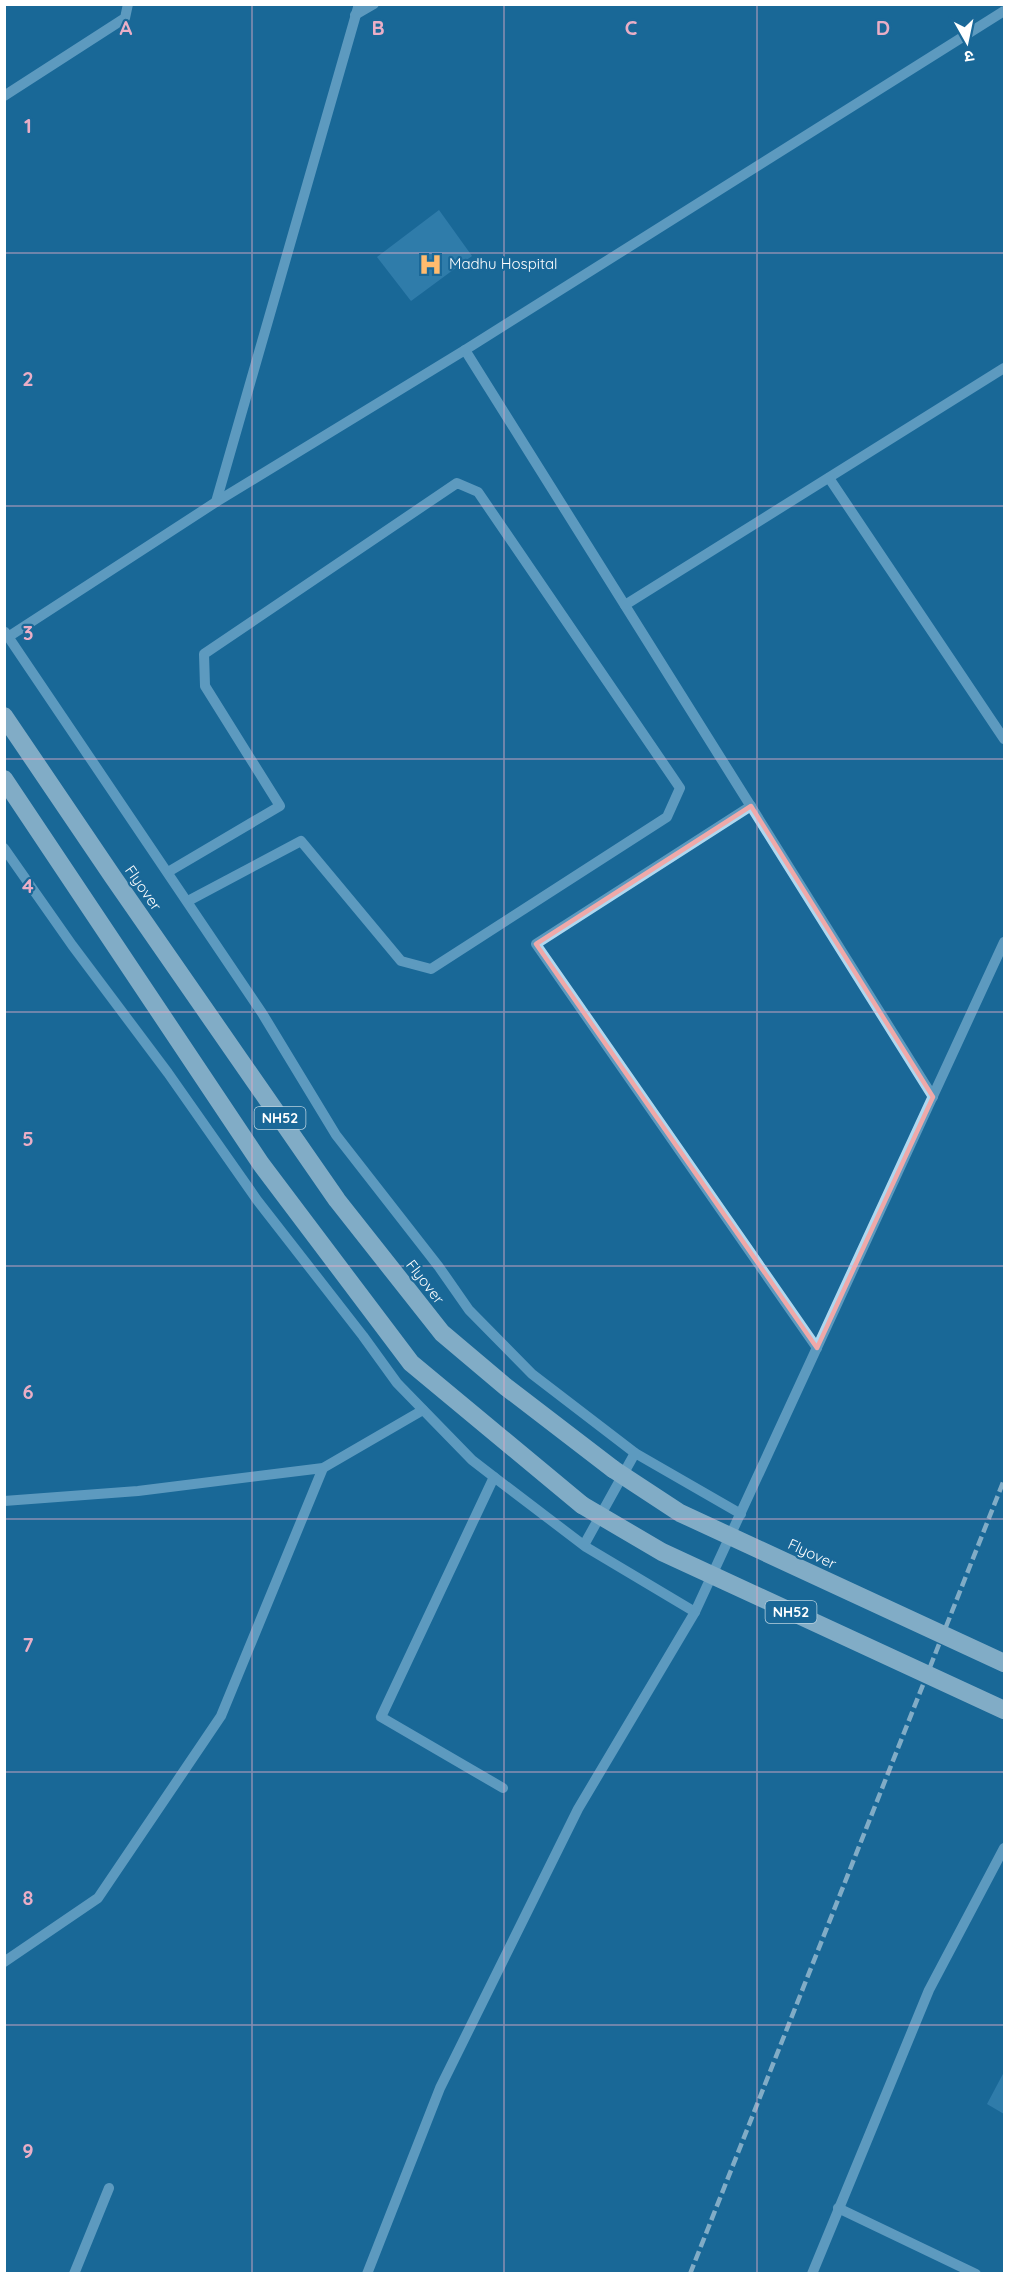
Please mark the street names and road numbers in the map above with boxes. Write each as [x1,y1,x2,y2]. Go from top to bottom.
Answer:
street label: Flyover [121,861,166,914]
road number: NH52 [254,1107,306,1129]
street label: Flyover [402,1256,449,1308]
street label: Flyover [785,1534,840,1573]
road number: NH52 [766,1601,816,1623]

